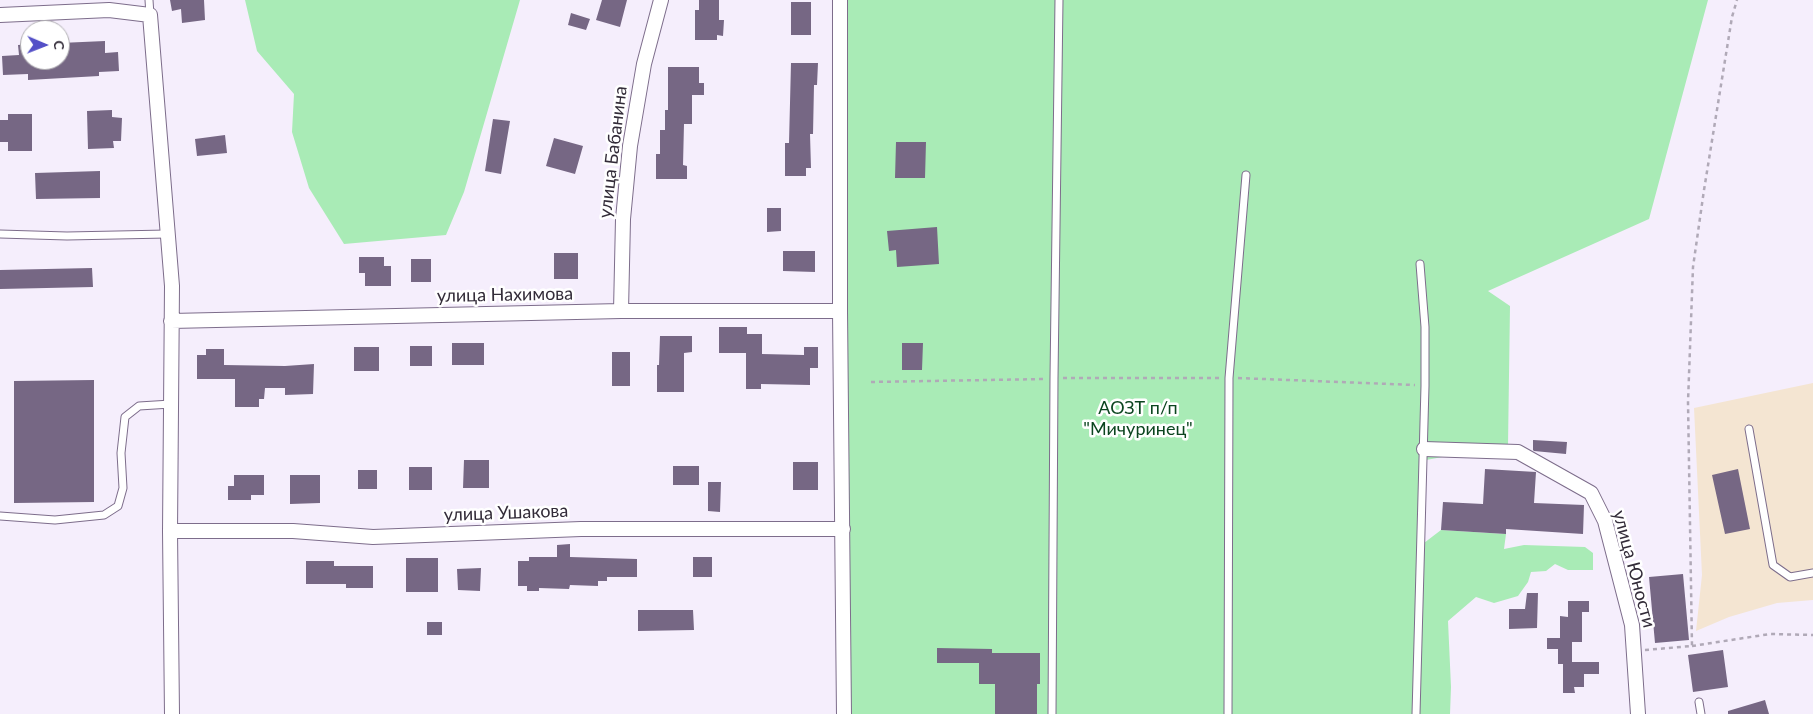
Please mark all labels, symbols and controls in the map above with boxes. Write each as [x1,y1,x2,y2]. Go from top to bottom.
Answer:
north arrow [20,20,70,70]
text: С [51,40,68,50]
street label: улица Бабанина [594,85,632,219]
street label: улица Нахимова [437,283,573,307]
park label: АОЗТ п/п "Мичуринец" [1083,397,1193,439]
street label: улица Ушакова [443,500,569,526]
street label: улица Юности [1608,508,1660,630]

